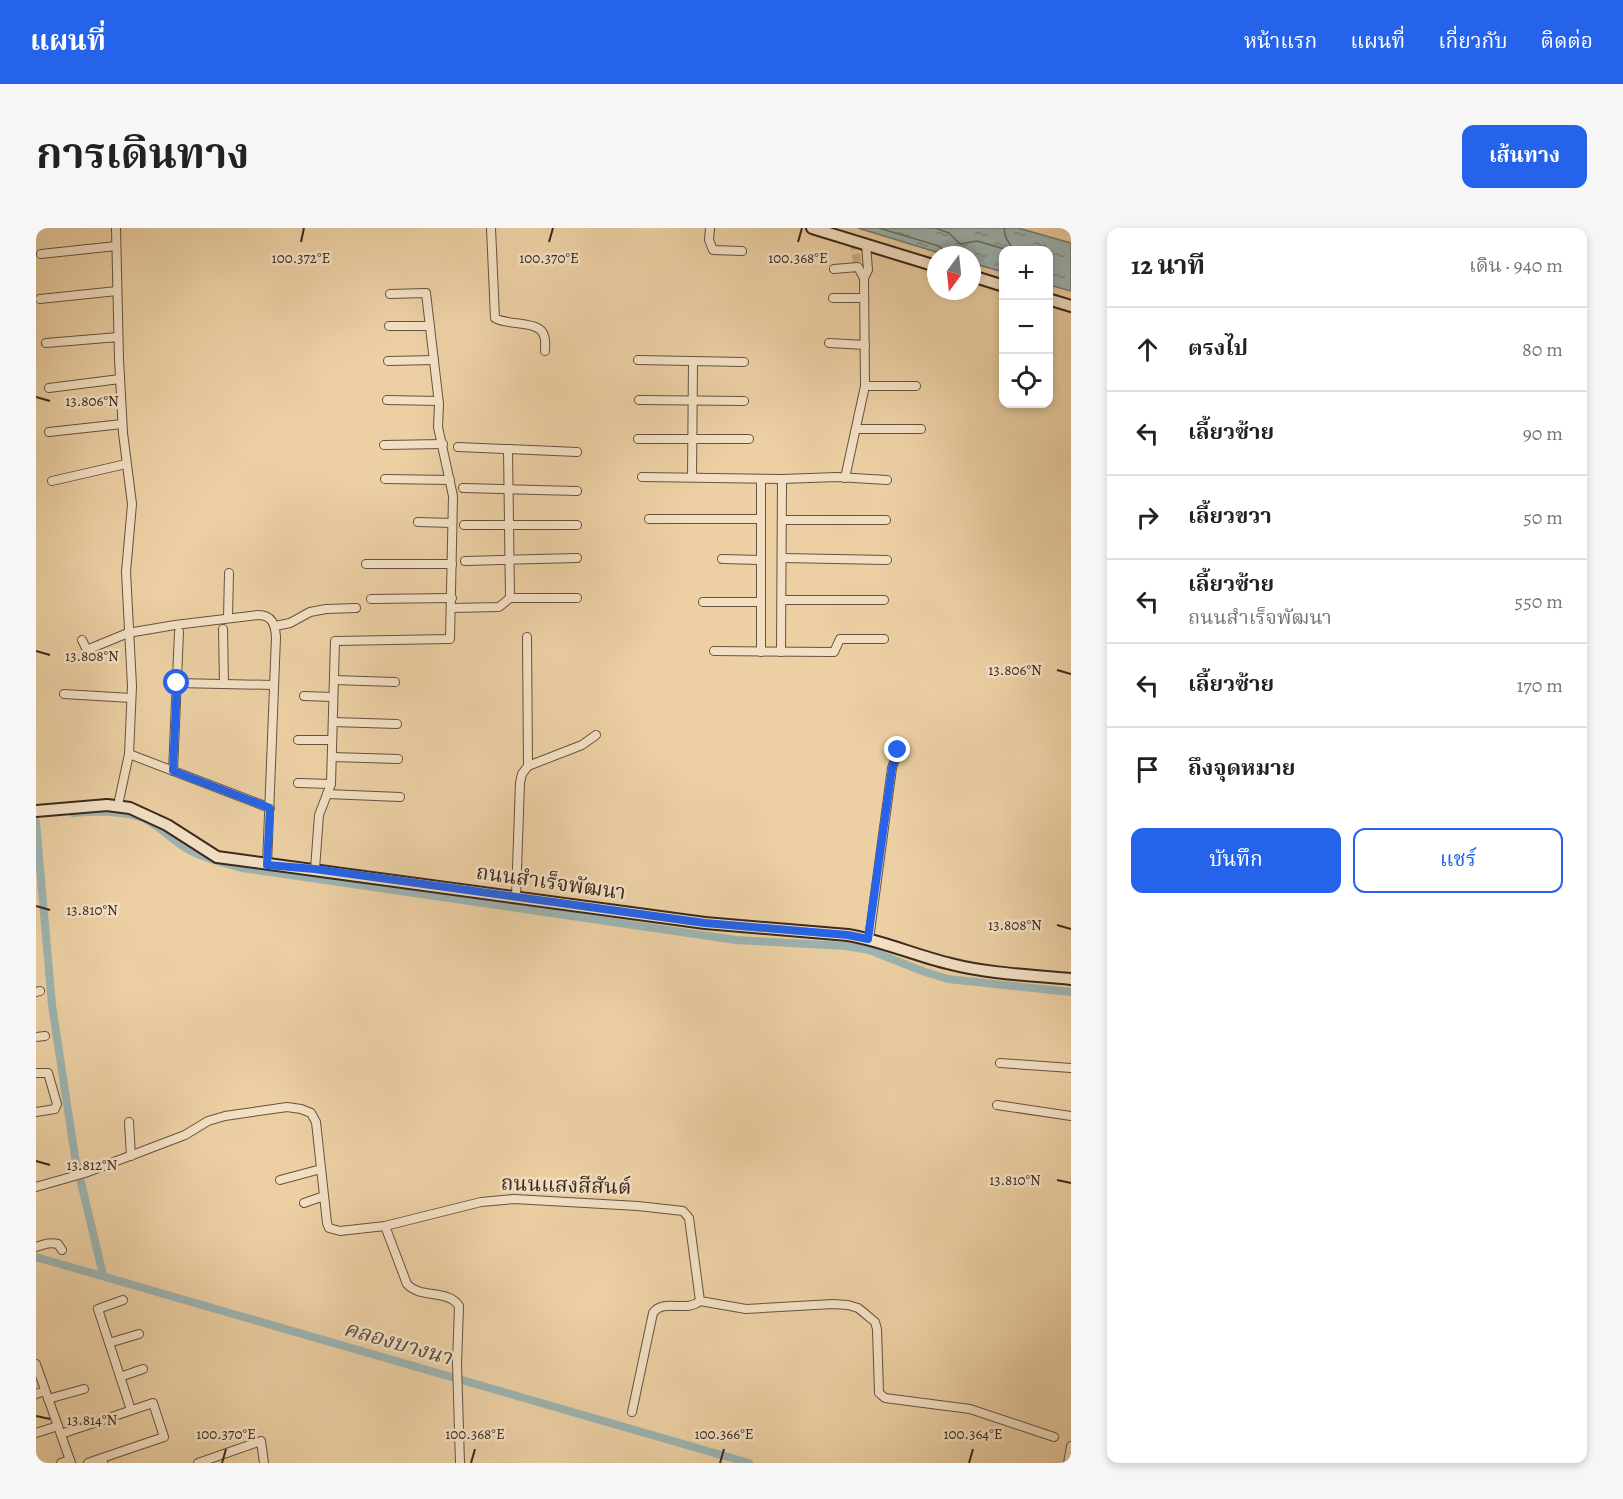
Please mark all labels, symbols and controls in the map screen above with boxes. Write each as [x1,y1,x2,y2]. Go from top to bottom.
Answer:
text: แผนที่ [30,22,106,60]
text: หน้าแรก [1244,27,1317,55]
text: แผนที่ [1350,27,1405,55]
text: เกี่ยวกับ [1438,27,1508,55]
text: ติดต่อ [1541,27,1593,55]
text: การเดินทาง [36,125,249,182]
button: เส้นทาง [1462,125,1587,188]
north arrow [927,246,981,300]
map controls [999,246,1053,408]
button: + [999,246,1053,300]
text: 100.372°E [272,248,330,268]
text: 100.370°E [519,248,579,268]
text: 100.368°E [768,248,828,268]
text: 12 นาที [1131,248,1205,283]
text: เดิน · 940 m [1469,252,1563,279]
button: − [999,300,1053,354]
icon: ahead [1131,333,1164,366]
text: ตรงไป [1188,333,1248,363]
text: 80 m [1522,336,1563,363]
button: locate [999,354,1053,408]
text: 13.806°N [65,391,119,411]
icon: left [1131,417,1164,450]
text: เลี้ยวซ้าย [1188,417,1274,447]
text: 90 m [1523,420,1563,447]
icon: right [1131,501,1164,534]
text: เลี้ยวขวา [1188,501,1272,531]
text: 50 m [1523,504,1563,531]
text: เลี้ยวซ้าย [1188,569,1274,599]
icon: left [1131,585,1164,618]
text: 550 m [1515,588,1563,615]
text: ถนนสำเร็จพัฒนา [1188,604,1332,631]
text: 13.808°N [65,646,119,666]
text: 13.806°N [988,660,1042,680]
route start [163,669,189,695]
icon: left [1131,669,1164,702]
text: เลี้ยวซ้าย [1188,669,1274,699]
text: 170 m [1517,672,1563,699]
route end [884,736,910,762]
icon: arrive [1131,753,1164,786]
text: ถึงจุดหมาย [1188,753,1295,783]
button: บันทึก [1131,828,1341,893]
button: แชร์ [1353,828,1563,893]
street label: ถนนสำเร็จพัฒนา [474,858,628,906]
text: 13.810°N [66,900,118,920]
text: 13.808°N [988,915,1042,935]
text: 13.812°N [67,1155,118,1175]
street label: ถนนแสงสีสันต์ [500,1169,632,1201]
text: 13.810°N [989,1170,1041,1190]
water label: คลองบางนา [340,1313,456,1373]
text: 13.814°N [67,1410,117,1430]
text: 100.370°E [196,1424,256,1444]
text: 100.368°E [445,1424,505,1444]
text: 100.366°E [694,1424,754,1444]
text: 100.364°E [943,1424,1003,1444]

